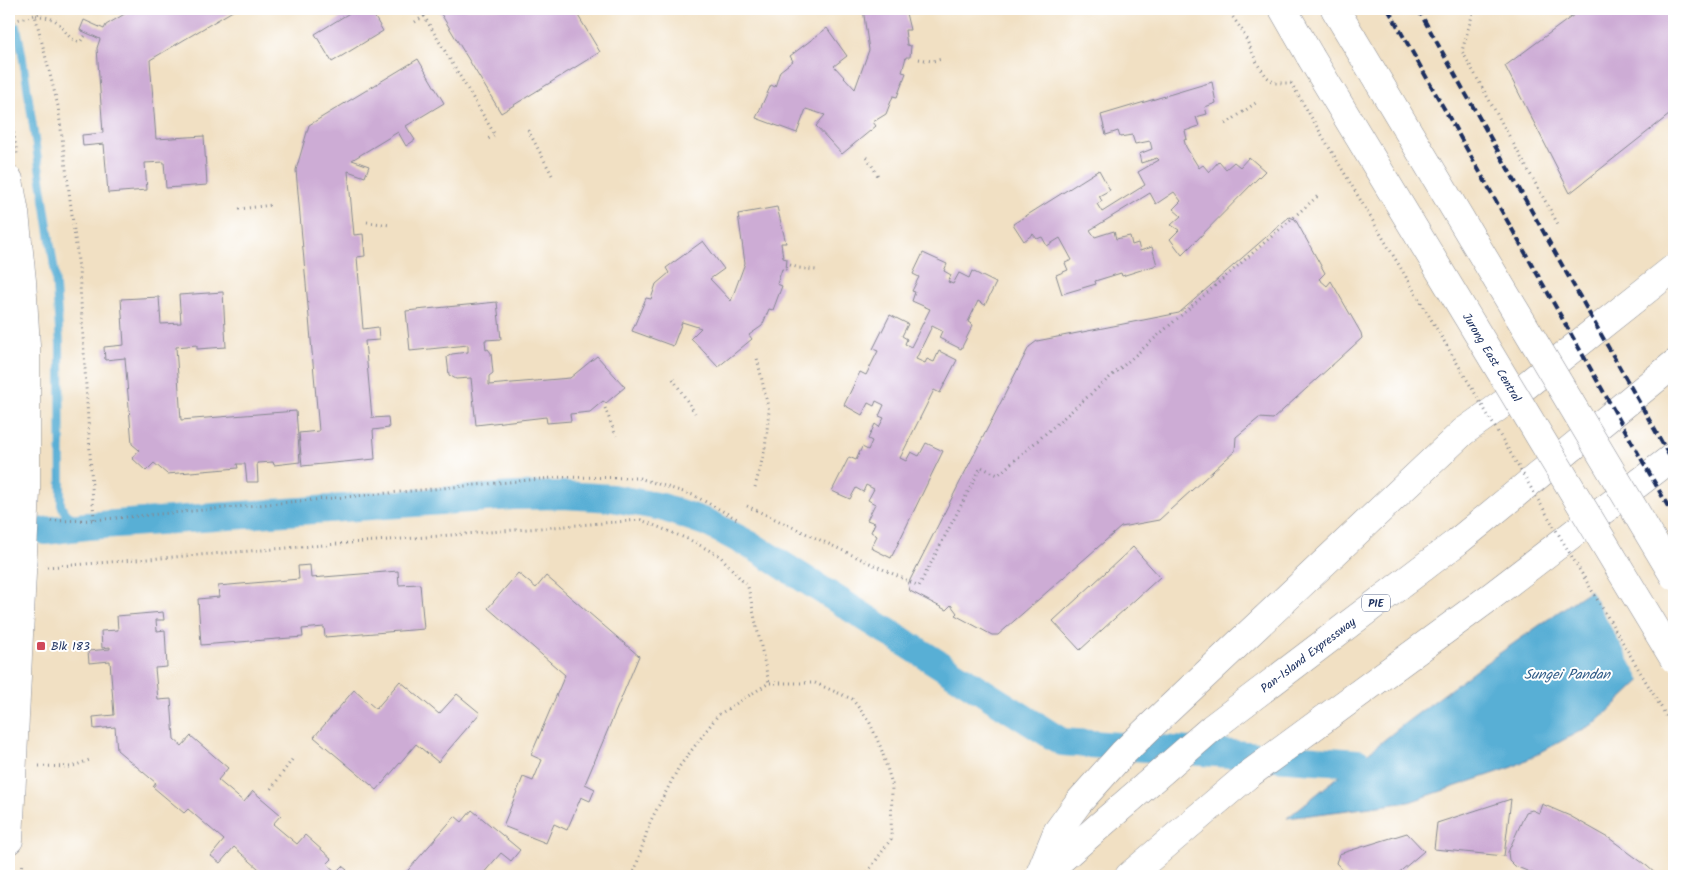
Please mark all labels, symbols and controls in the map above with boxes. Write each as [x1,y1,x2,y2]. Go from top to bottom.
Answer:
street label: Jurong East Central [1457,309,1526,406]
road number: PIE [1362,594,1390,612]
street label: Pan-Island Expressway [1257,613,1360,698]
place label: Blk 183 [51,637,90,656]
marker: Blk 183 [35,640,47,652]
water label: Sungei Pandan [1524,664,1612,686]

